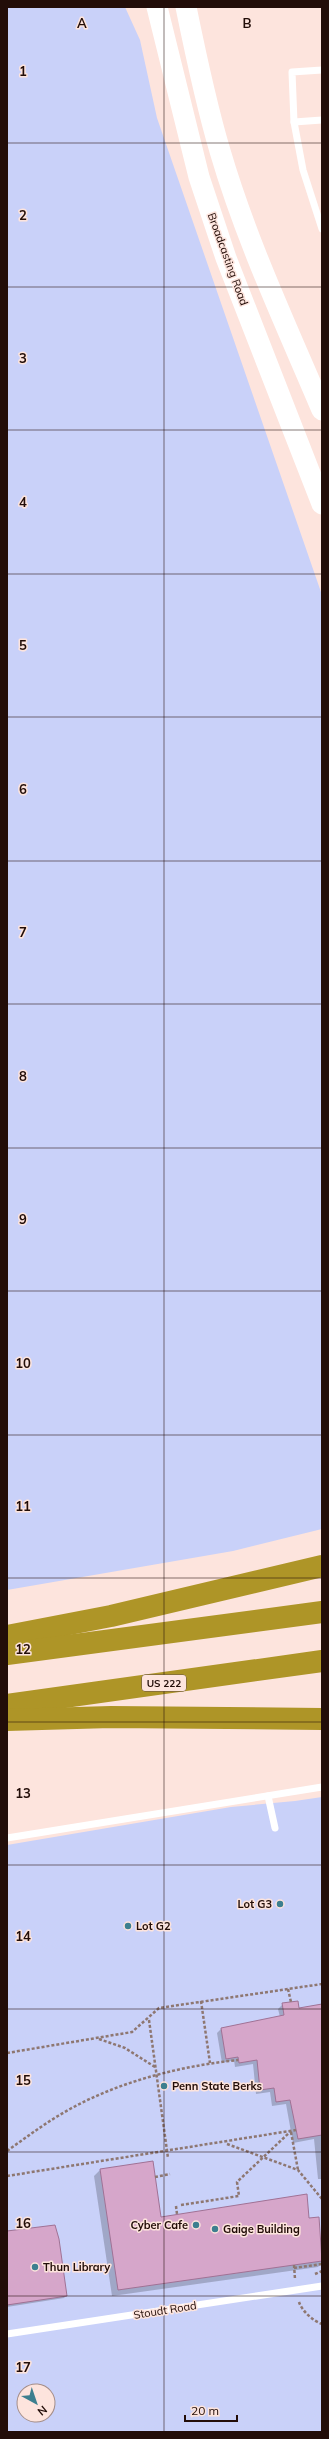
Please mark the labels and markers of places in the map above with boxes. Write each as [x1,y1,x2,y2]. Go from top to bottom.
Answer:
place label: Lot G3 [238,1897,272,1911]
marker: Lot G3 [275,1899,285,1909]
place label: Lot G2 [136,1919,171,1933]
marker: Lot G2 [123,1921,133,1931]
place label: Penn State Berks [172,2079,262,2093]
marker: Penn State Berks [159,2081,169,2091]
place label: Cyber Cafe [130,2218,188,2232]
marker: Cyber Cafe [191,2220,201,2230]
place label: Gaige Building [223,2222,300,2236]
marker: Gaige Building [210,2224,220,2234]
place label: Thun Library [43,2260,110,2274]
marker: Thun Library [30,2262,40,2272]

